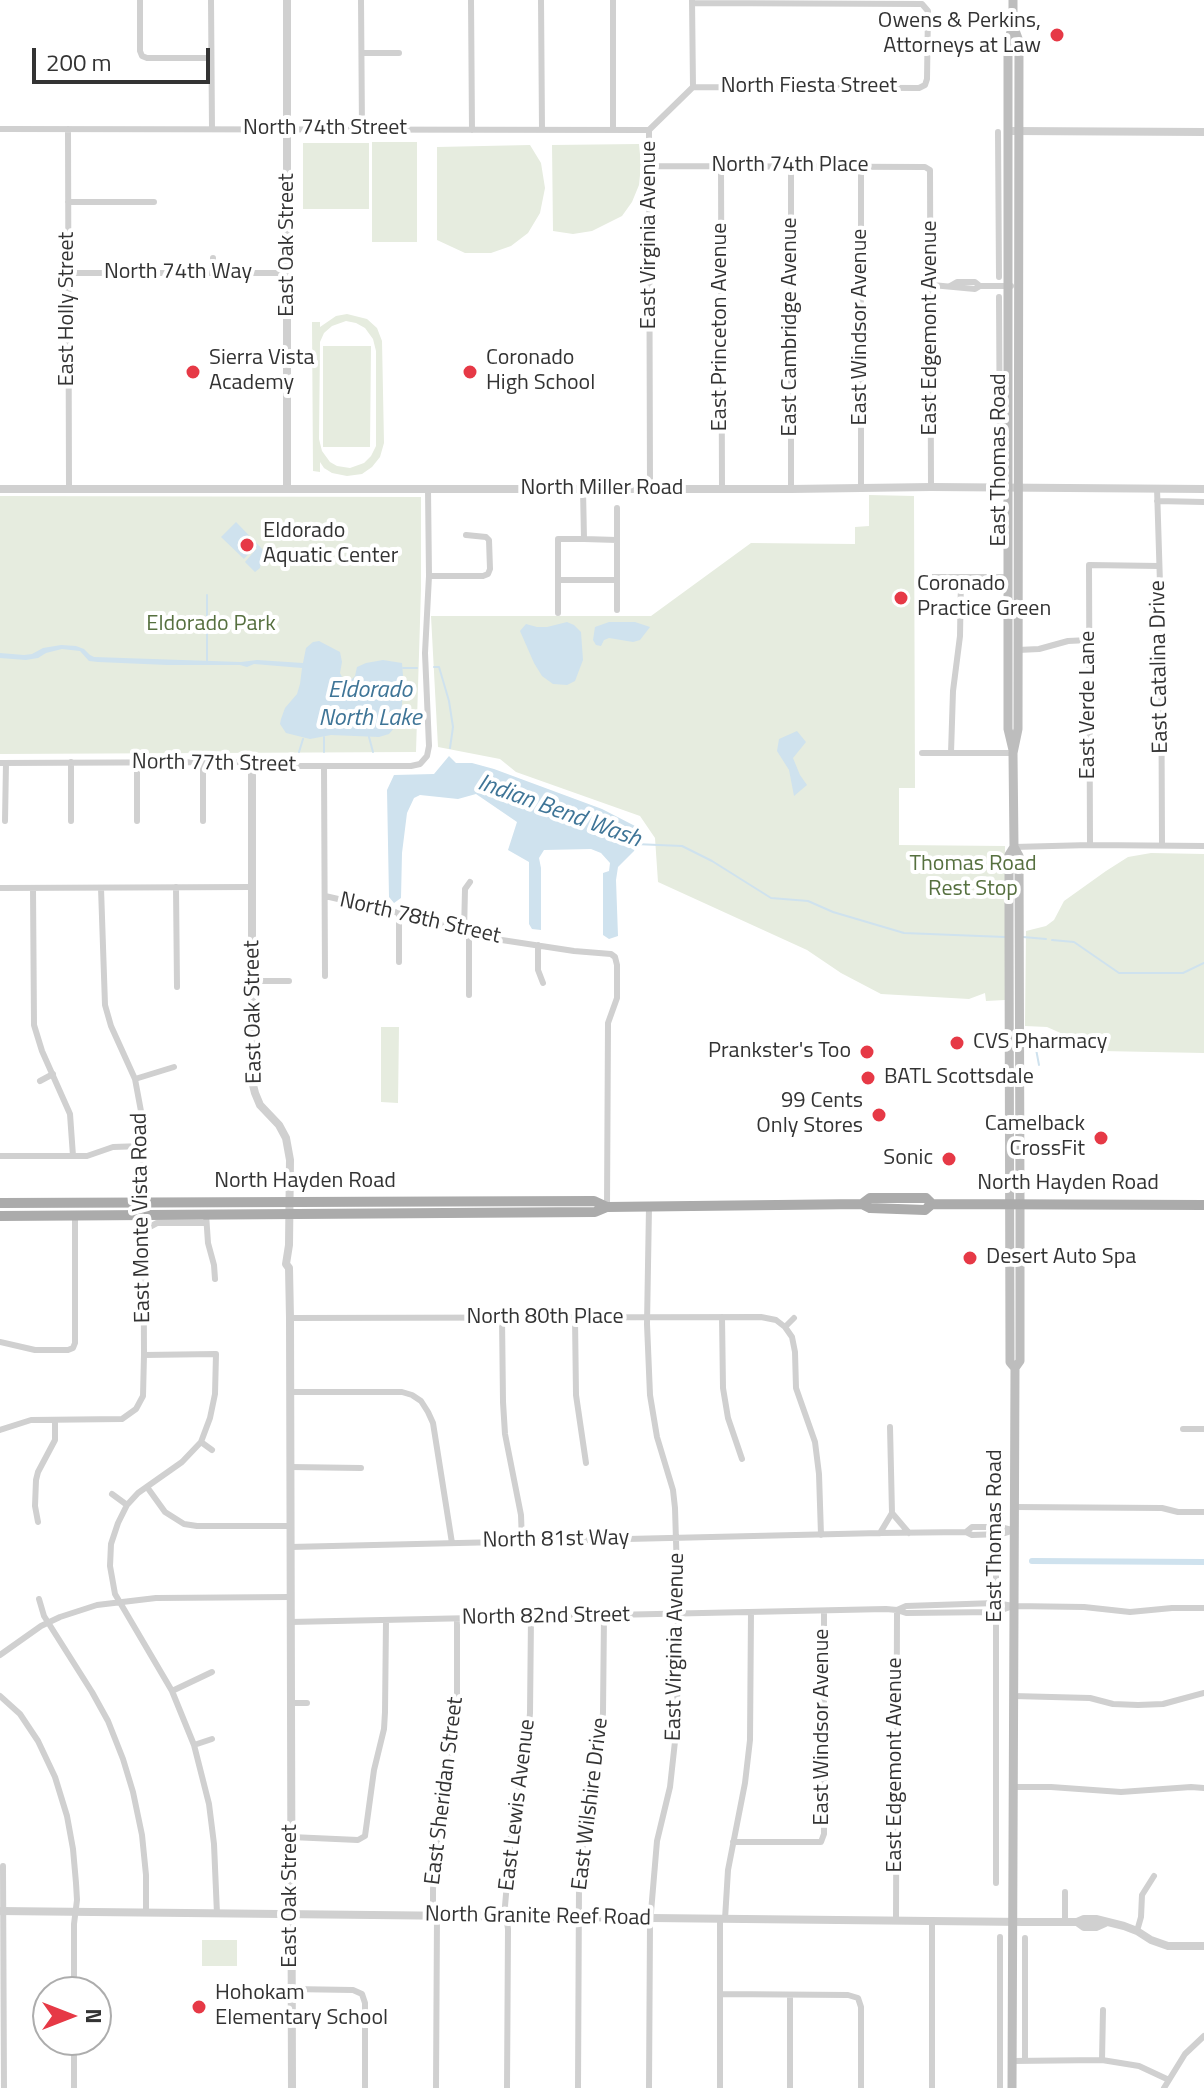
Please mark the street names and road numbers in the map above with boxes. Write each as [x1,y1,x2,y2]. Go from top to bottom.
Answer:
street label: North Fiesta Street [721,74,897,100]
street label: North 74th Street [243,116,407,142]
street label: East Virginia Avenue [637,141,663,329]
street label: North 74th Place [711,153,869,179]
street label: East Oak Street [275,173,301,317]
street label: East Cambridge Avenue [778,217,804,437]
street label: East Edgemont Avenue [918,220,944,436]
street label: East Princeton Avenue [708,223,734,431]
street label: East Windsor Avenue [848,229,874,425]
street label: East Holly Street [55,232,81,386]
street label: North 74th Way [104,260,252,286]
street label: East Thomas Road [987,373,1013,547]
street label: North Miller Road [520,476,684,502]
street label: East Catalina Drive [1145,580,1175,754]
street label: East Verde Lane [1076,631,1102,779]
street label: North 77th Street [132,749,296,779]
street label: North 78th Street [337,888,503,950]
street label: East Oak Street [240,940,268,1084]
street label: East Monte Vista Road [127,1113,157,1323]
street label: North Hayden Road [214,1169,396,1195]
street label: North Hayden Road [977,1171,1159,1197]
street label: North 80th Place [466,1305,624,1331]
street label: East Thomas Road [983,1449,1009,1623]
street label: North 81st Way [483,1526,629,1554]
street label: East Virginia Avenue [661,1553,691,1741]
street label: North 82nd Street [462,1602,630,1632]
street label: East Windsor Avenue [810,1629,836,1825]
street label: East Edgemont Avenue [883,1657,909,1873]
street label: East Sheridan Street [420,1695,470,1887]
street label: East Wilshire Drive [567,1716,615,1892]
street label: East Lewis Avenue [494,1718,542,1892]
street label: East Oak Street [278,1824,304,1968]
street label: North Granite Reef Road [425,1902,651,1932]

